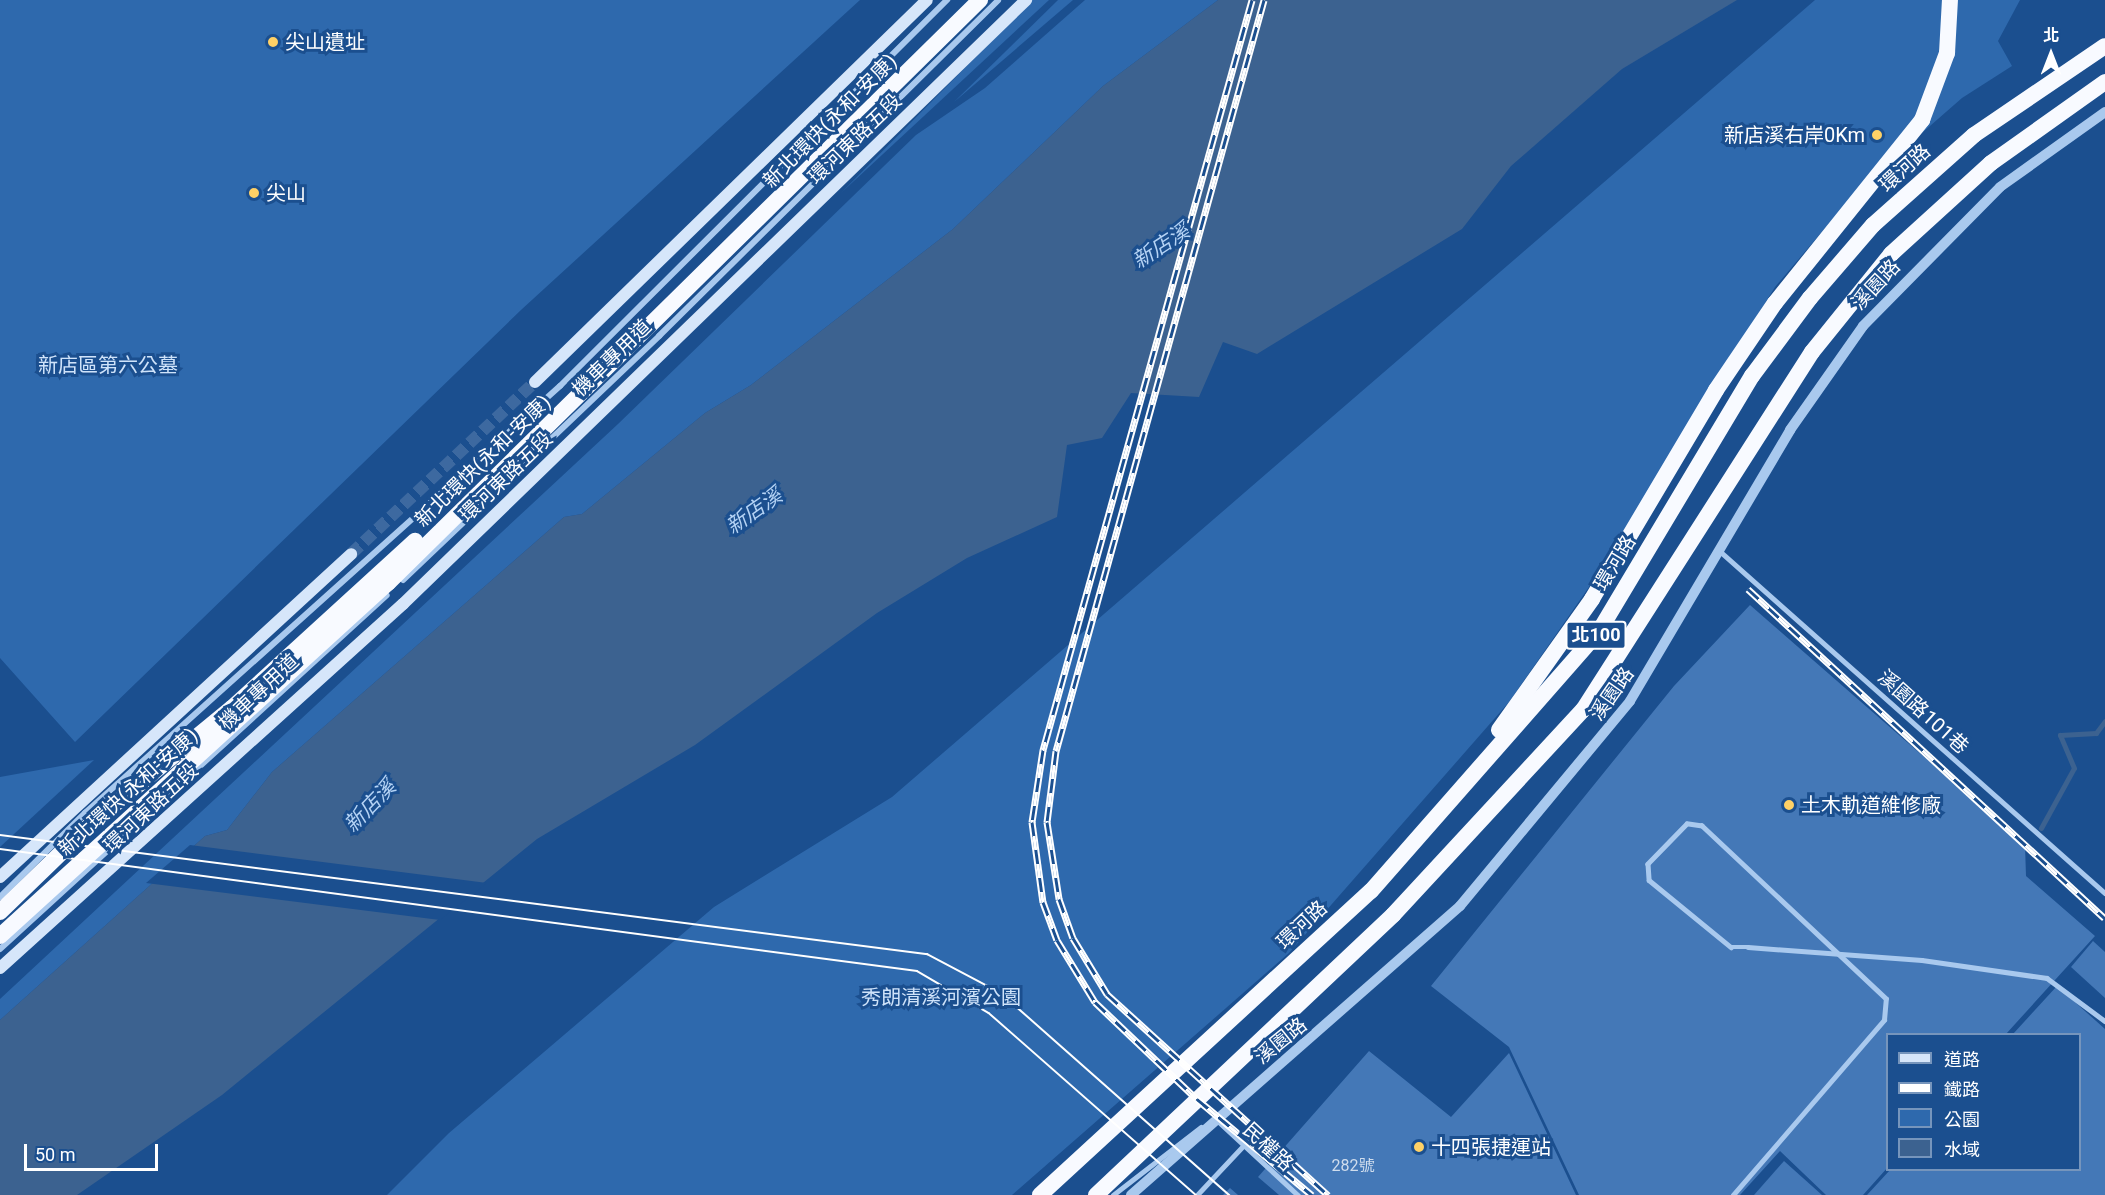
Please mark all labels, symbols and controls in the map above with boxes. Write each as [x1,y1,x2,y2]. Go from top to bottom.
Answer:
north arrow [2021,24,2081,84]
text: 北 [2043,26,2059,45]
place label: 尖山遺址 [285,30,365,54]
marker: 尖山遺址 [266,35,280,49]
street label: 新北環快(永和-安康) [758,49,902,193]
street label: 環河東路五段 [804,89,906,189]
place label: 新店溪右岸0Km [1724,123,1865,147]
marker: 新店溪右岸0Km [1870,128,1884,142]
street label: 環河路 [1875,139,1935,197]
place label: 尖山 [266,181,306,205]
marker: 尖山 [247,186,261,200]
water label: 新店溪 [1128,218,1194,274]
street label: 溪園路 [1847,255,1905,315]
street label: 機車專用道 [568,315,656,401]
park label: 新店區第六公墓 [38,353,178,377]
street label: 新北環快(永和-安康) [410,390,556,532]
street label: 環河東路五段 [455,427,557,527]
water label: 新店溪 [721,483,787,539]
street label: 環河路 [1589,531,1641,595]
road number: 北100 [1564,620,1628,650]
street label: 機車專用道 [214,649,304,735]
street label: 溪園路 [1585,663,1639,725]
street label: 溪園路101巷 [1873,665,1973,759]
street label: 新北環快(永和-安康) [53,723,203,861]
street label: 環河東路五段 [99,758,203,858]
water label: 新店溪 [339,775,401,837]
place label: 土木軌道維修廠 [1801,793,1941,817]
marker: 土木軌道維修廠 [1782,798,1796,812]
street label: 環河路 [1272,896,1332,954]
park label: 秀朗清溪河濱公園 [861,985,1021,1009]
street label: 溪園路 [1250,1013,1312,1069]
legend [1886,1033,2081,1171]
text: 道路 [1944,1049,1980,1070]
text: 鐵路 [1944,1079,1980,1100]
text: 公園 [1944,1109,1980,1130]
street label: 民權路 [1238,1118,1298,1176]
scale bar [27,1132,160,1170]
place label: 十四張捷運站 [1431,1135,1551,1159]
text: 水域 [1944,1139,1980,1160]
marker: 十四張捷運站 [1412,1140,1426,1154]
text: 50 m [35,1144,75,1165]
house number: 282號 [1332,1156,1374,1176]

